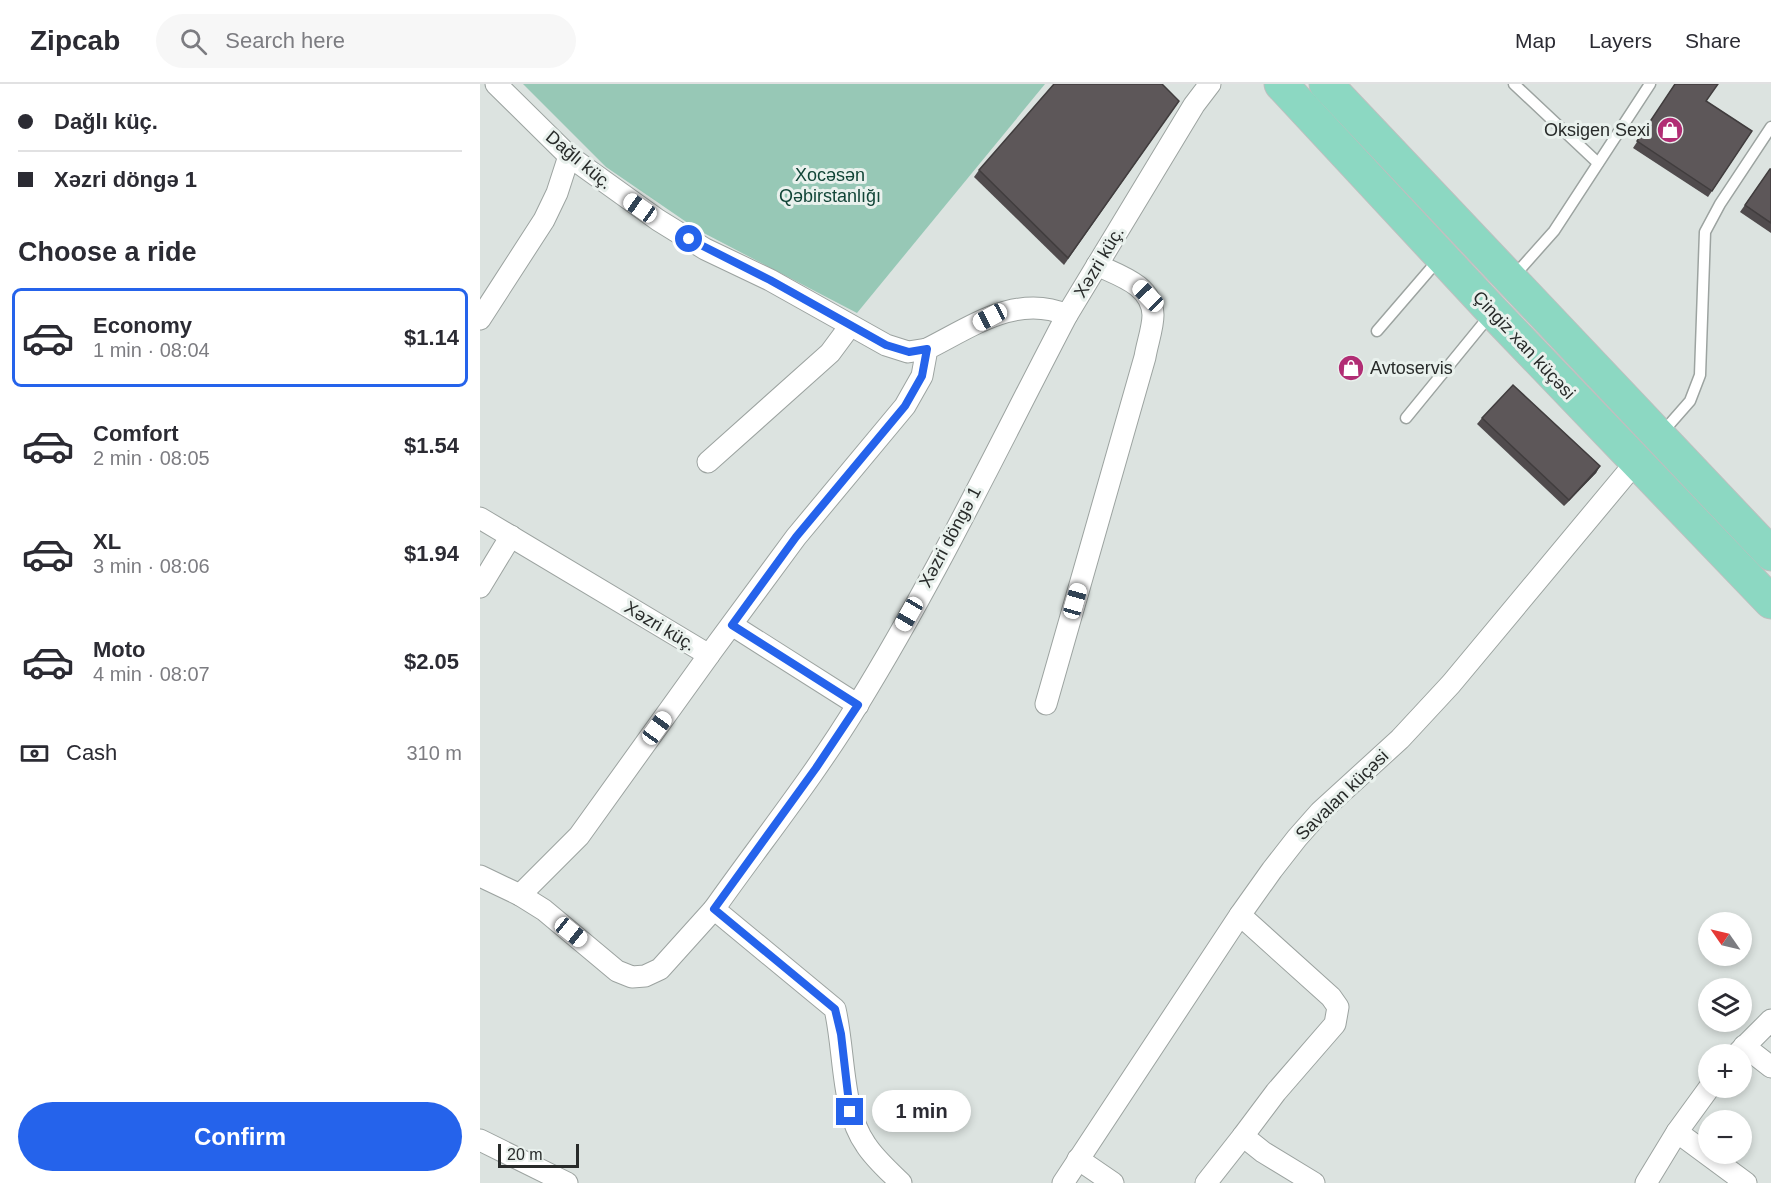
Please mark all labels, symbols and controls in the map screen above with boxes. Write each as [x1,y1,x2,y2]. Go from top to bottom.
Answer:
search box [156,14,576,68]
text: Zipcab [30,25,120,56]
icon: search [177,25,210,58]
text: Search here [225,28,345,53]
text: Map [1515,29,1556,52]
text: Layers [1589,29,1652,52]
text: Share [1685,29,1741,52]
text: Dağlı küç. [54,109,158,134]
shop icon: Oksigen Sexi [1655,115,1685,145]
place label: Oksigen Sexi [1544,120,1650,140]
street label: Dağlı küç. [542,127,616,193]
park label: Xocəsən Qəbirstanlığı [779,165,881,206]
text: Xəzri döngə 1 [54,167,197,192]
car [620,190,660,226]
street label: Xəzri küç. [1070,223,1128,301]
route start [675,225,702,252]
text: Choose a ride [18,237,197,267]
car [1129,277,1167,315]
street label: Çingiz xan küçəsi [1469,287,1579,403]
car [970,301,1010,333]
icon: car [21,311,75,365]
text: Economy [93,313,192,338]
text: $1.14 [404,325,459,350]
text: 1 min · 08:04 [93,339,210,361]
shop icon: Avtoservis [1336,353,1366,383]
place label: Avtoservis [1370,358,1453,378]
icon: car [21,419,75,473]
text: Comfort [93,421,179,446]
text: $1.54 [404,433,459,458]
text: 2 min · 08:05 [93,447,210,469]
street label: Xəzri döngə 1 [915,483,985,591]
icon: car [21,527,75,581]
text: XL [93,529,121,554]
text: $1.94 [404,541,459,566]
text: 3 min · 08:06 [93,555,210,577]
car [1061,581,1089,621]
car [892,594,926,634]
street label: Xəzri küç. [621,597,699,655]
icon: car [21,635,75,689]
text: Moto [93,637,146,662]
text: $2.05 [404,649,459,674]
text: 4 min · 08:07 [93,663,210,685]
car [639,708,675,748]
icon: cash [18,737,51,770]
text: Cash [66,740,117,765]
text: 310 m [406,742,462,764]
street label: Savalan küçəsi [1292,746,1392,844]
north arrow [1698,912,1752,966]
map controls [1698,912,1752,1164]
car [551,914,591,950]
button: layers [1698,978,1752,1032]
button: + [1698,1044,1752,1098]
callout: 1 min [871,1091,970,1133]
route end [836,1098,863,1125]
text: 1 min [895,1100,948,1122]
button: Confirm [18,1102,462,1171]
button: − [1698,1110,1752,1164]
scale bar [498,1141,579,1168]
text: 20 m [507,1146,543,1163]

